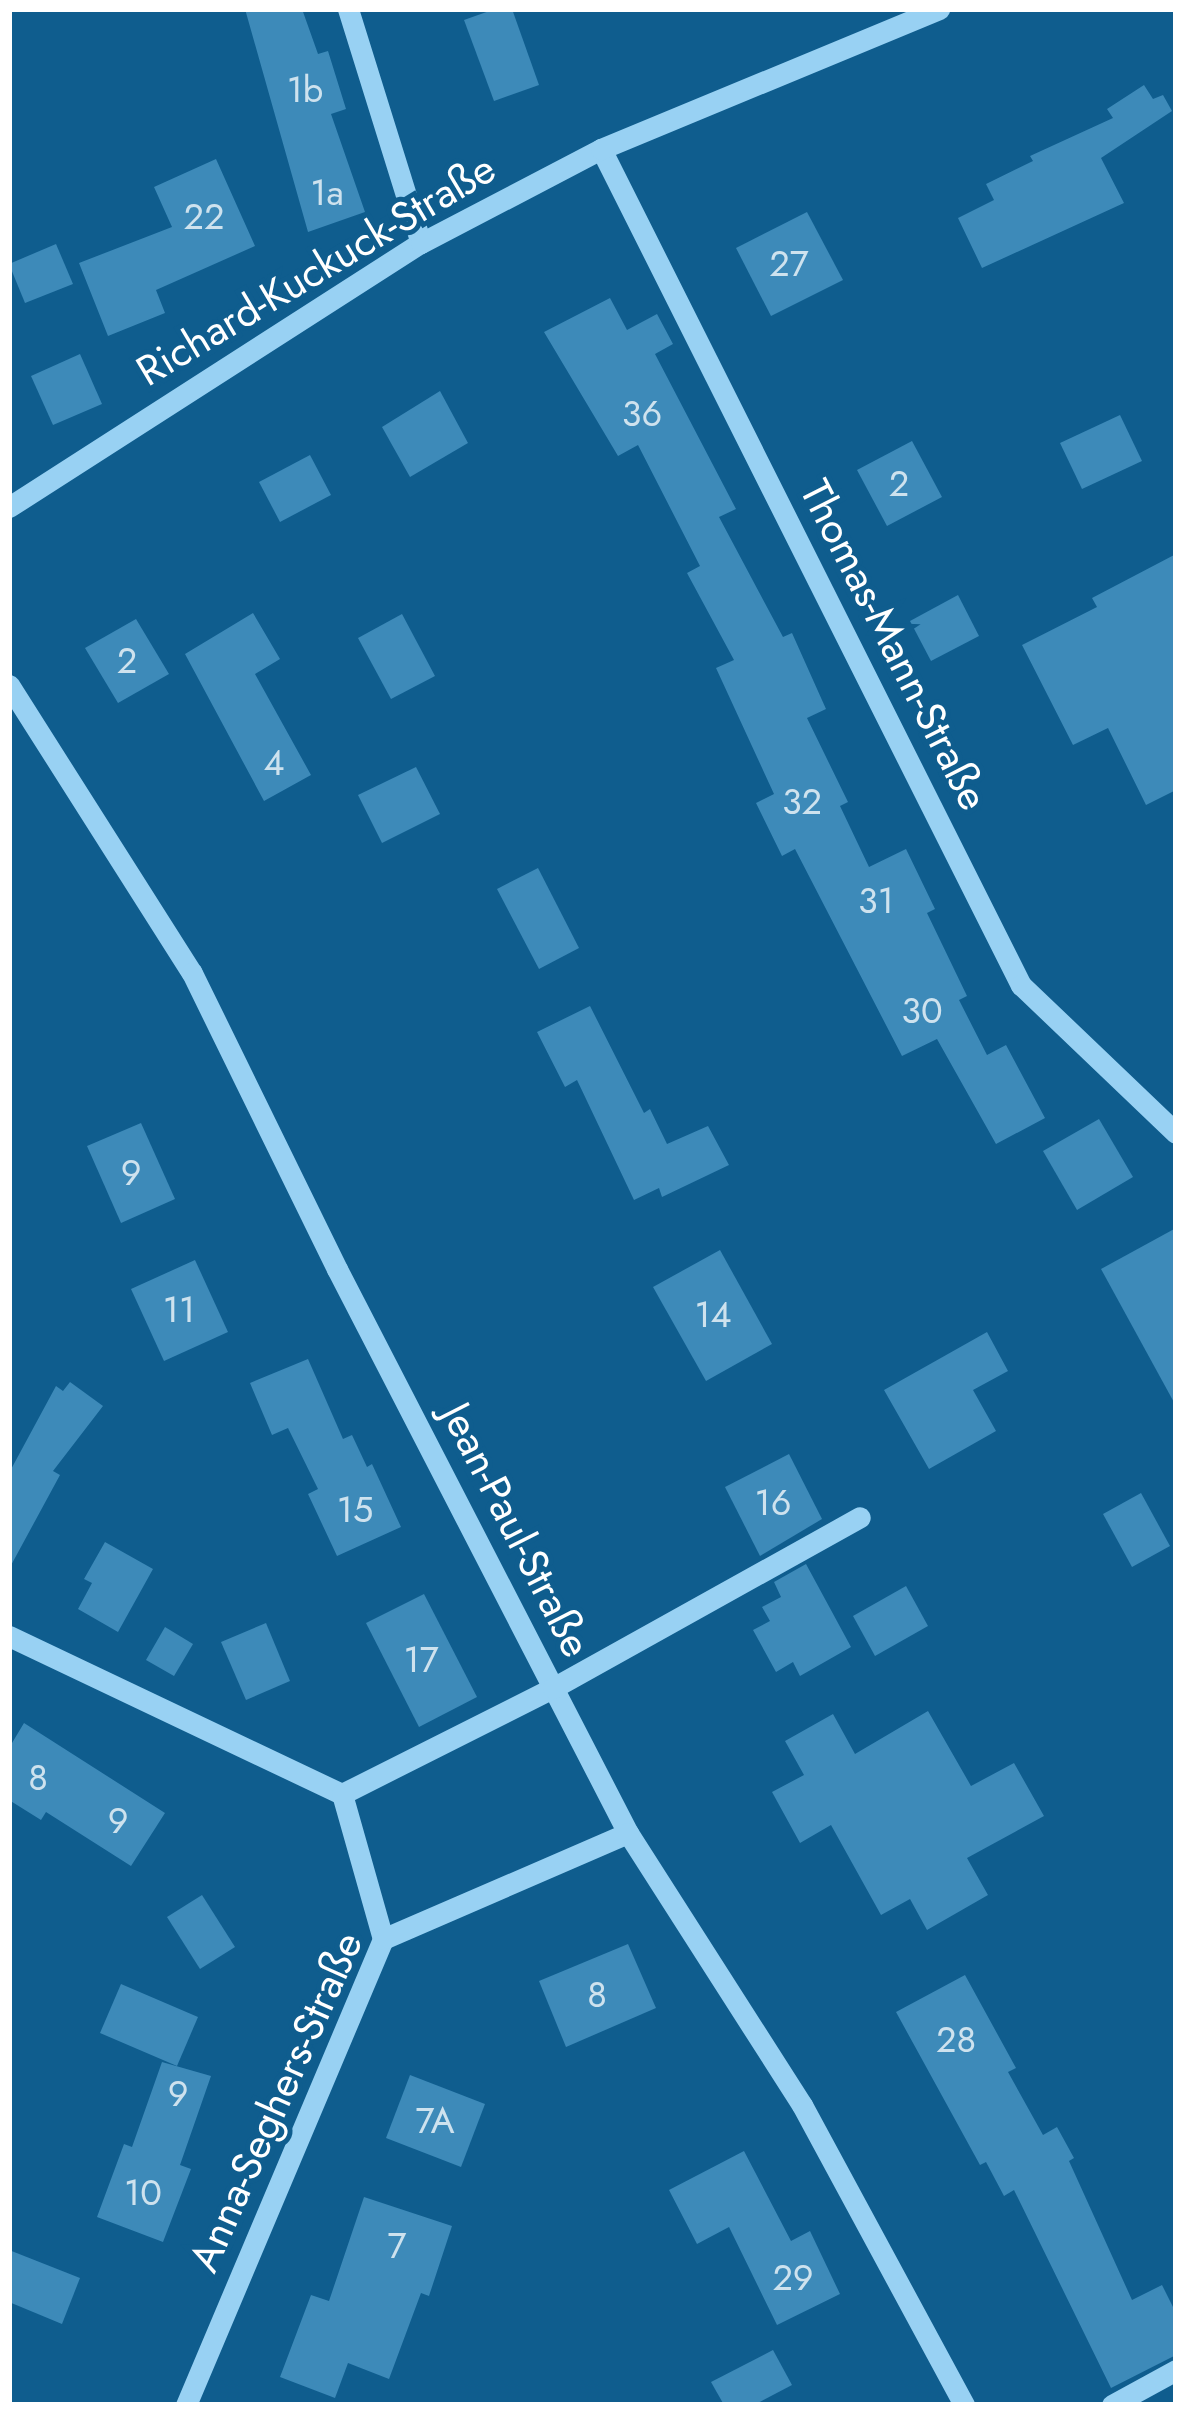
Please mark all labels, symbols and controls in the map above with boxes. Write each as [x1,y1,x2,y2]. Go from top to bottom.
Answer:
house number: 1b [287,68,323,112]
street label: Richard-Kuckuck-Straße [128,143,504,397]
house number: 1a [310,171,344,215]
house number: 22 [184,195,224,239]
house number: 27 [769,242,809,286]
house number: 36 [622,392,662,436]
house number: 2 [889,462,909,506]
street label: Thomas-Mann-Straße [789,472,999,818]
house number: 2 [117,639,137,683]
house number: 4 [264,741,284,785]
house number: 32 [782,780,822,824]
house number: 31 [858,879,894,923]
house number: 30 [901,989,943,1033]
house number: 9 [121,1151,141,1195]
house number: 11 [163,1288,195,1332]
house number: 14 [694,1293,732,1337]
street label: Jean-Paul-Straße [430,1395,602,1665]
house number: 16 [755,1481,791,1525]
house number: 15 [337,1488,373,1532]
house number: 17 [403,1638,439,1682]
house number: 8 [28,1756,48,1800]
house number: 9 [108,1799,128,1843]
street label: Anna-Seghers-Straße [178,1924,374,2280]
house number: 8 [587,1973,607,2017]
house number: 28 [936,2018,976,2062]
house number: 9 [168,2072,188,2116]
house number: 7A [415,2099,455,2143]
house number: 10 [124,2171,162,2215]
house number: 7 [388,2224,406,2268]
house number: 29 [772,2256,814,2300]

